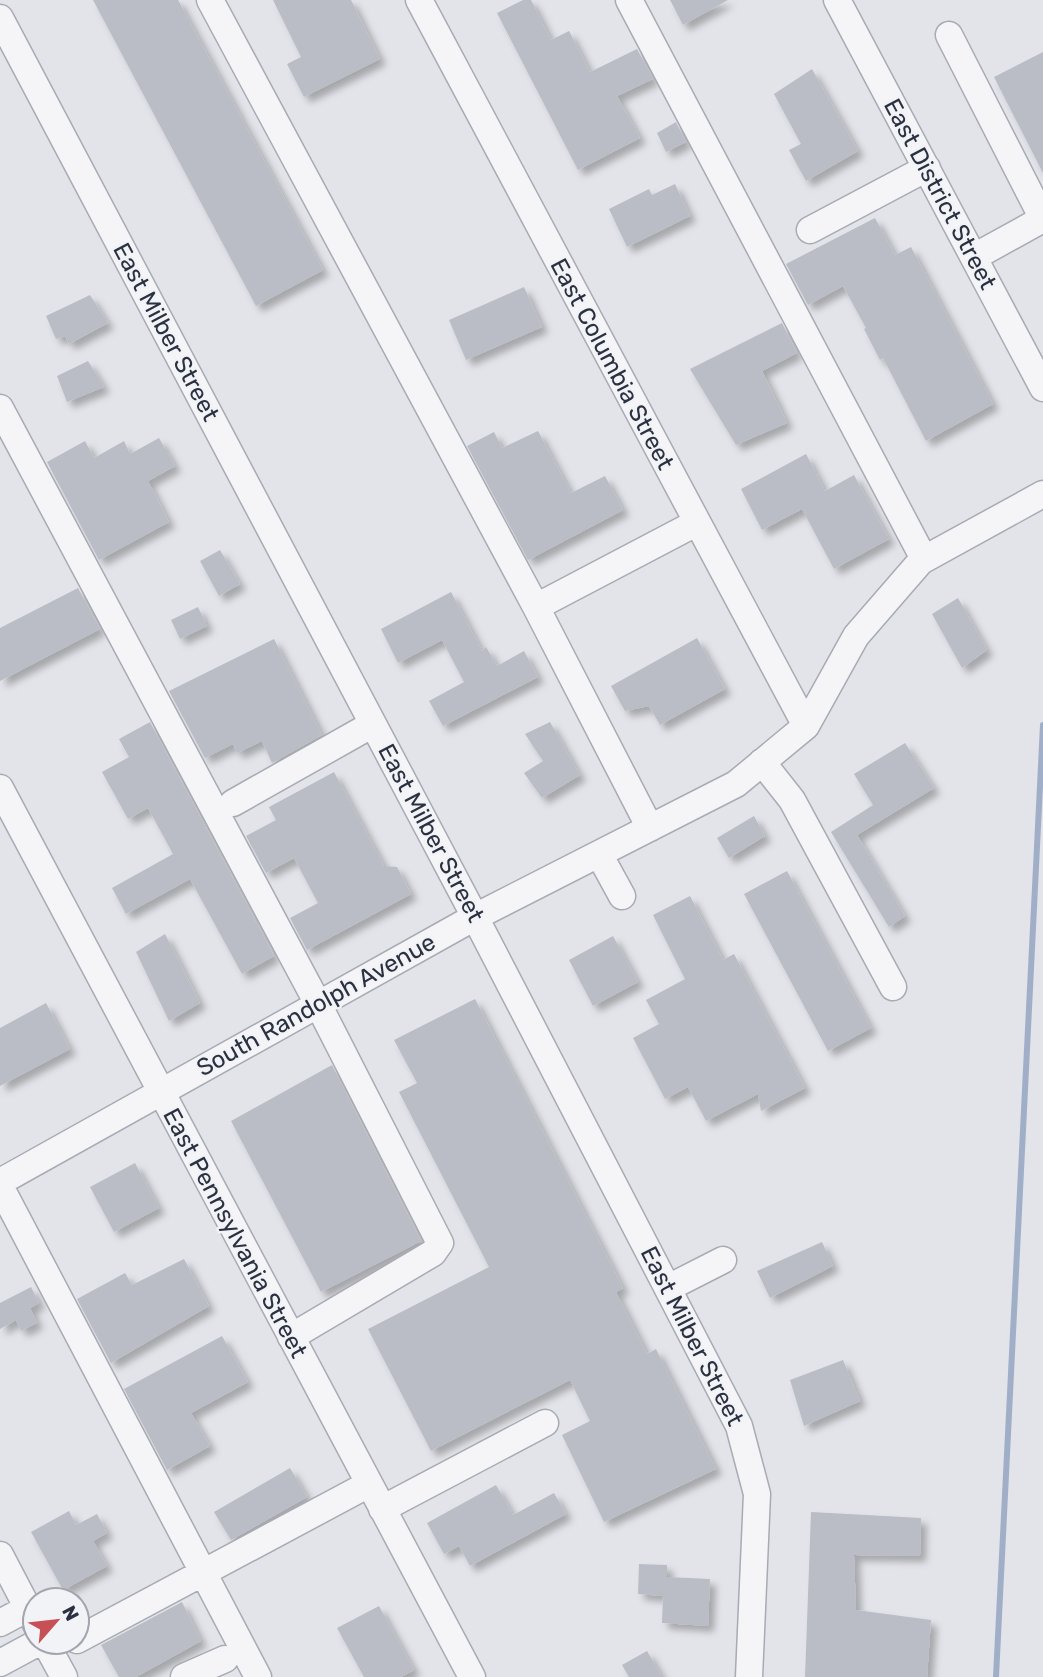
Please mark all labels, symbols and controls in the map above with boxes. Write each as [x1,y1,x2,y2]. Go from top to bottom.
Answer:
street label: East District Street [878,94,1002,294]
street label: East Milber Street [107,238,225,426]
street label: East Columbia Street [544,254,680,474]
street label: East Milber Street [372,739,490,927]
street label: South Randolph Avenue [192,928,440,1082]
street label: East Pennsylvania Street [157,1103,313,1363]
street label: East Milber Street [635,1242,749,1430]
north arrow [21,1586,91,1656]
text: N [57,1602,84,1625]

